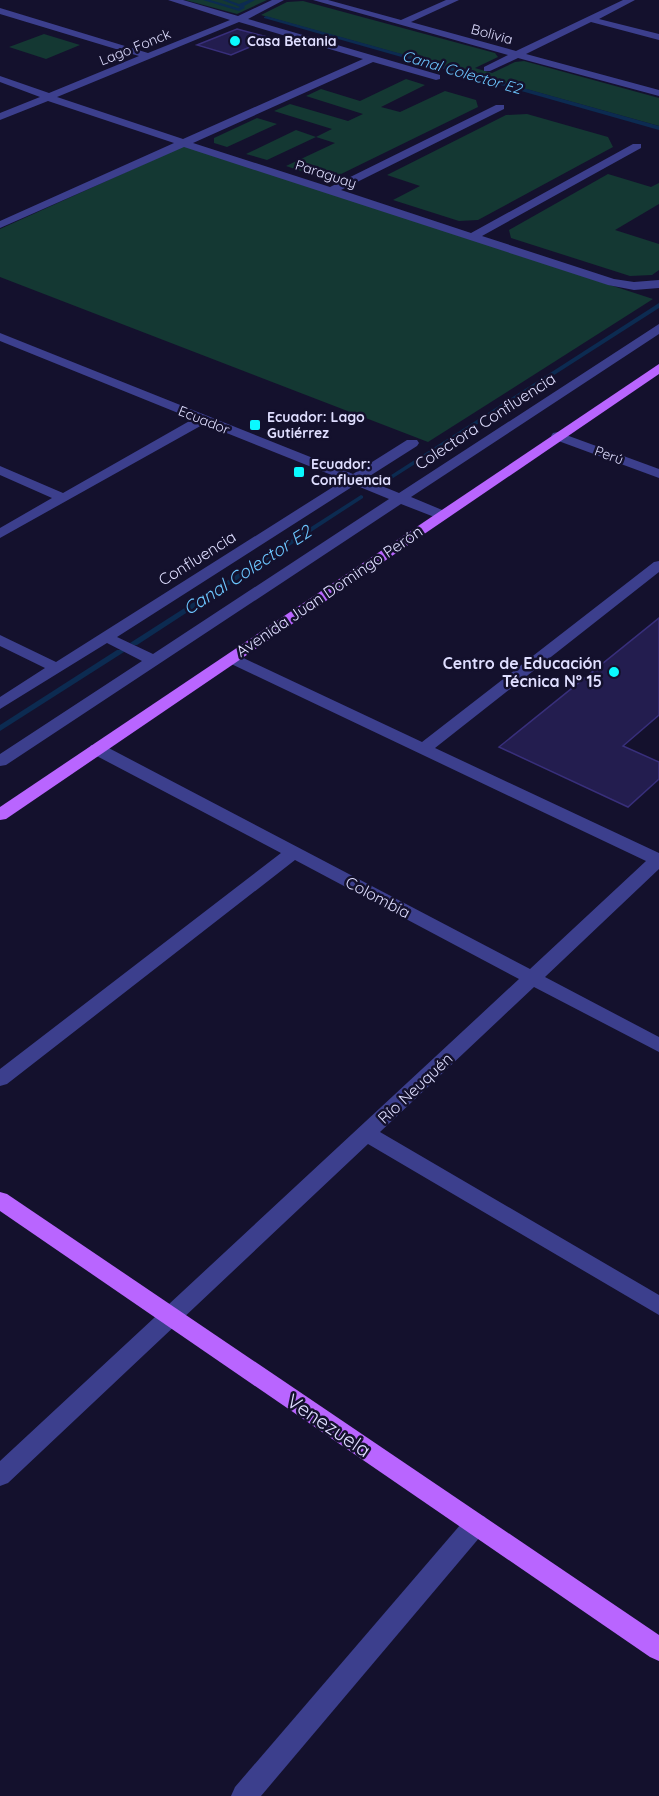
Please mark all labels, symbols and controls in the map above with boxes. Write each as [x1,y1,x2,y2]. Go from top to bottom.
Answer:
street label: Bolivia [469,20,515,48]
street label: Lago Fonck [97,24,173,70]
place label: Casa Betania [247,32,337,50]
marker: Casa Betania [228,34,242,48]
water label: Canal Colector E2 [400,46,526,99]
street label: Paraguay [293,156,359,192]
street label: Colectora Confluencia [411,368,559,474]
street label: Ecuador [176,402,233,439]
place label: Ecuador: Lago Gutiérrez [267,408,365,442]
marker: Ecuador: Lago Gutiérrez [248,418,262,432]
street label: Perú [592,442,626,468]
place label: Ecuador: Confluencia [311,455,391,489]
marker: Ecuador: Confluencia [292,465,306,479]
water label: Canal Colector E2 [179,519,317,620]
street label: Avenida Juan Domingo Perón [232,521,426,661]
street label: Confluencia [155,526,239,590]
place label: Centro de Educación Técnica N° 15 [443,653,602,691]
marker: Centro de Educación Técnica N° 15 [607,665,621,679]
street label: Colombia [342,872,414,922]
street label: Río Neuquén [373,1048,457,1128]
street label: Venezuela [282,1388,376,1462]

